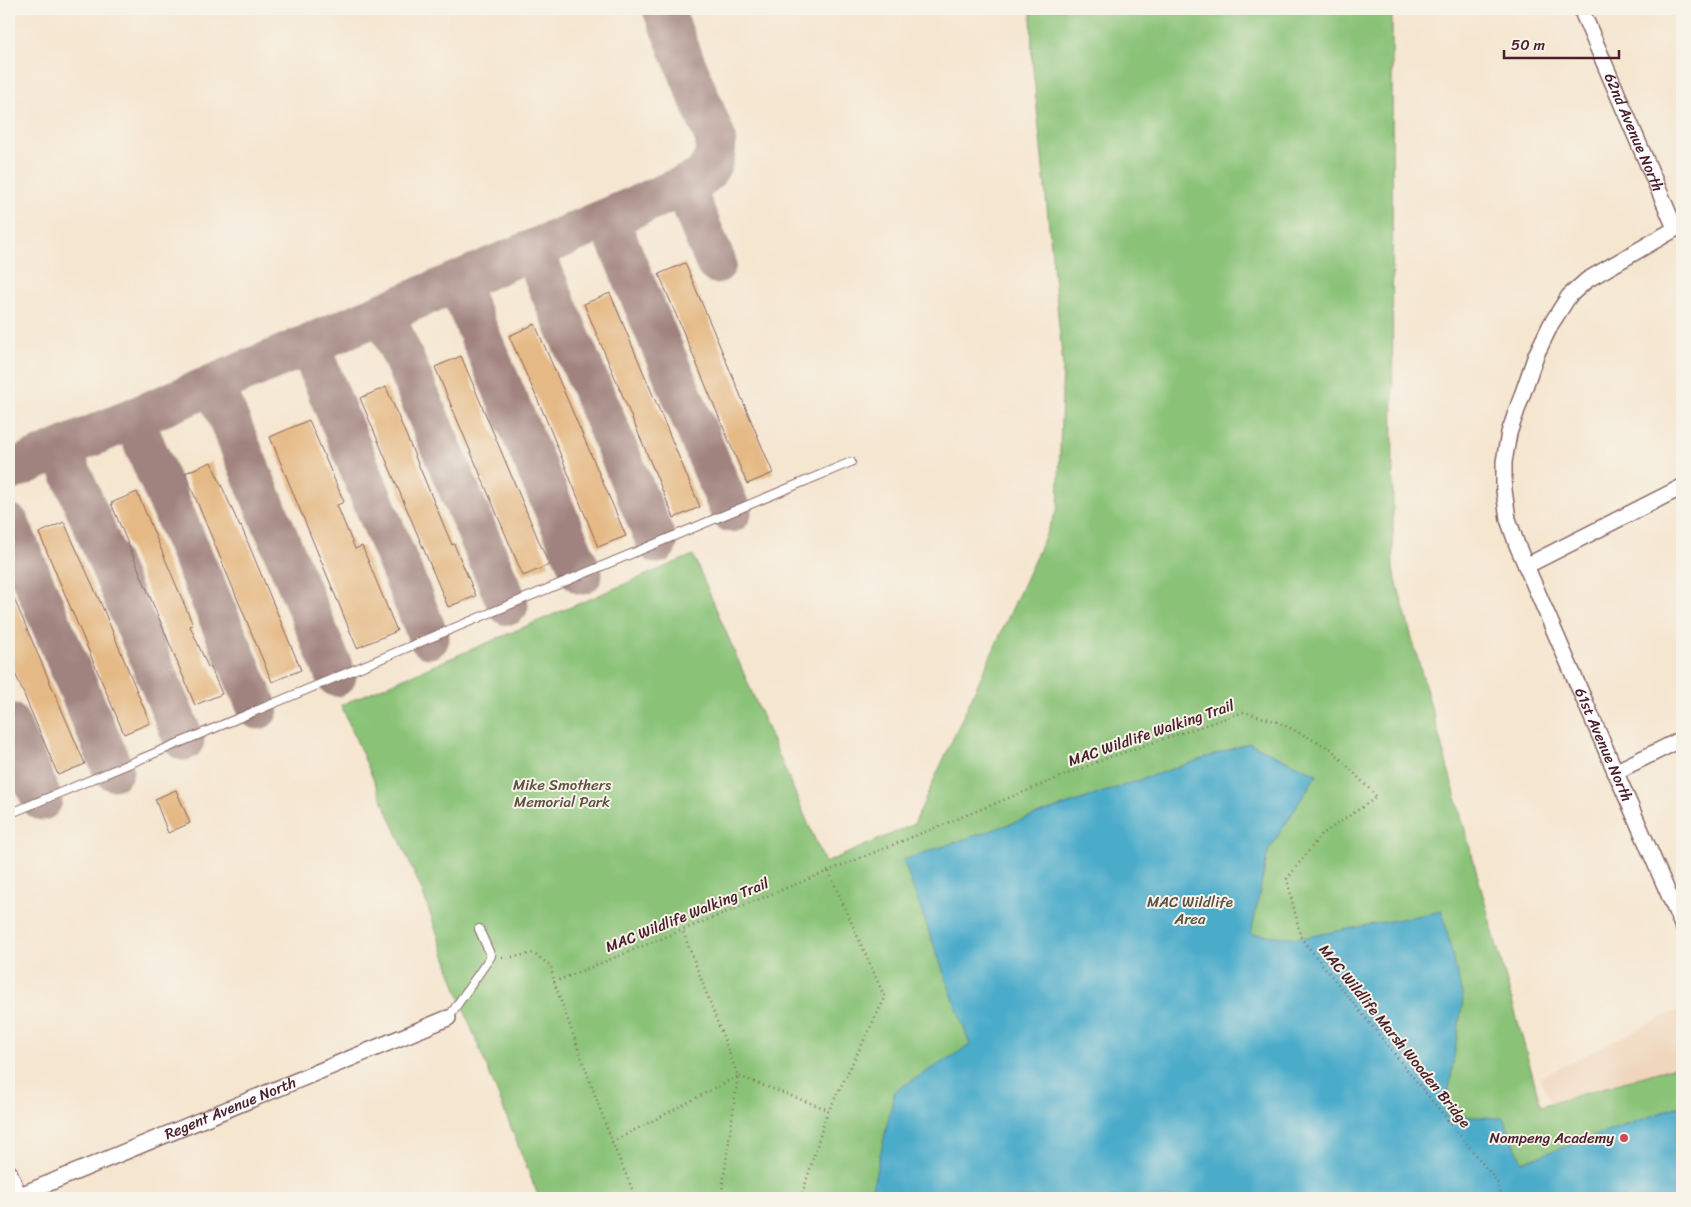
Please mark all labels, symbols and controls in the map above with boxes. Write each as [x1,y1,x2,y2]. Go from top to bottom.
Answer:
scale bar [1504,28,1618,60]
text: 50 m [1511,32,1546,58]
street label: 62nd Avenue North [1597,69,1671,196]
street label: 61st Avenue North [1567,683,1640,806]
street label: MAC Wildlife Walking Trail [1064,692,1238,774]
park label: Mike Smothers Memorial Park [513,772,612,815]
street label: MAC Wildlife Walking Trail [601,870,773,960]
park label: MAC Wildlife Area [1147,889,1233,932]
street label: MAC Wildlife Marsh Wooden Bridge [1312,938,1478,1134]
street label: Regent Avenue North [160,1069,300,1147]
place label: Nompeng Academy [1489,1125,1614,1151]
marker: Nompeng Academy [1618,1132,1630,1144]

